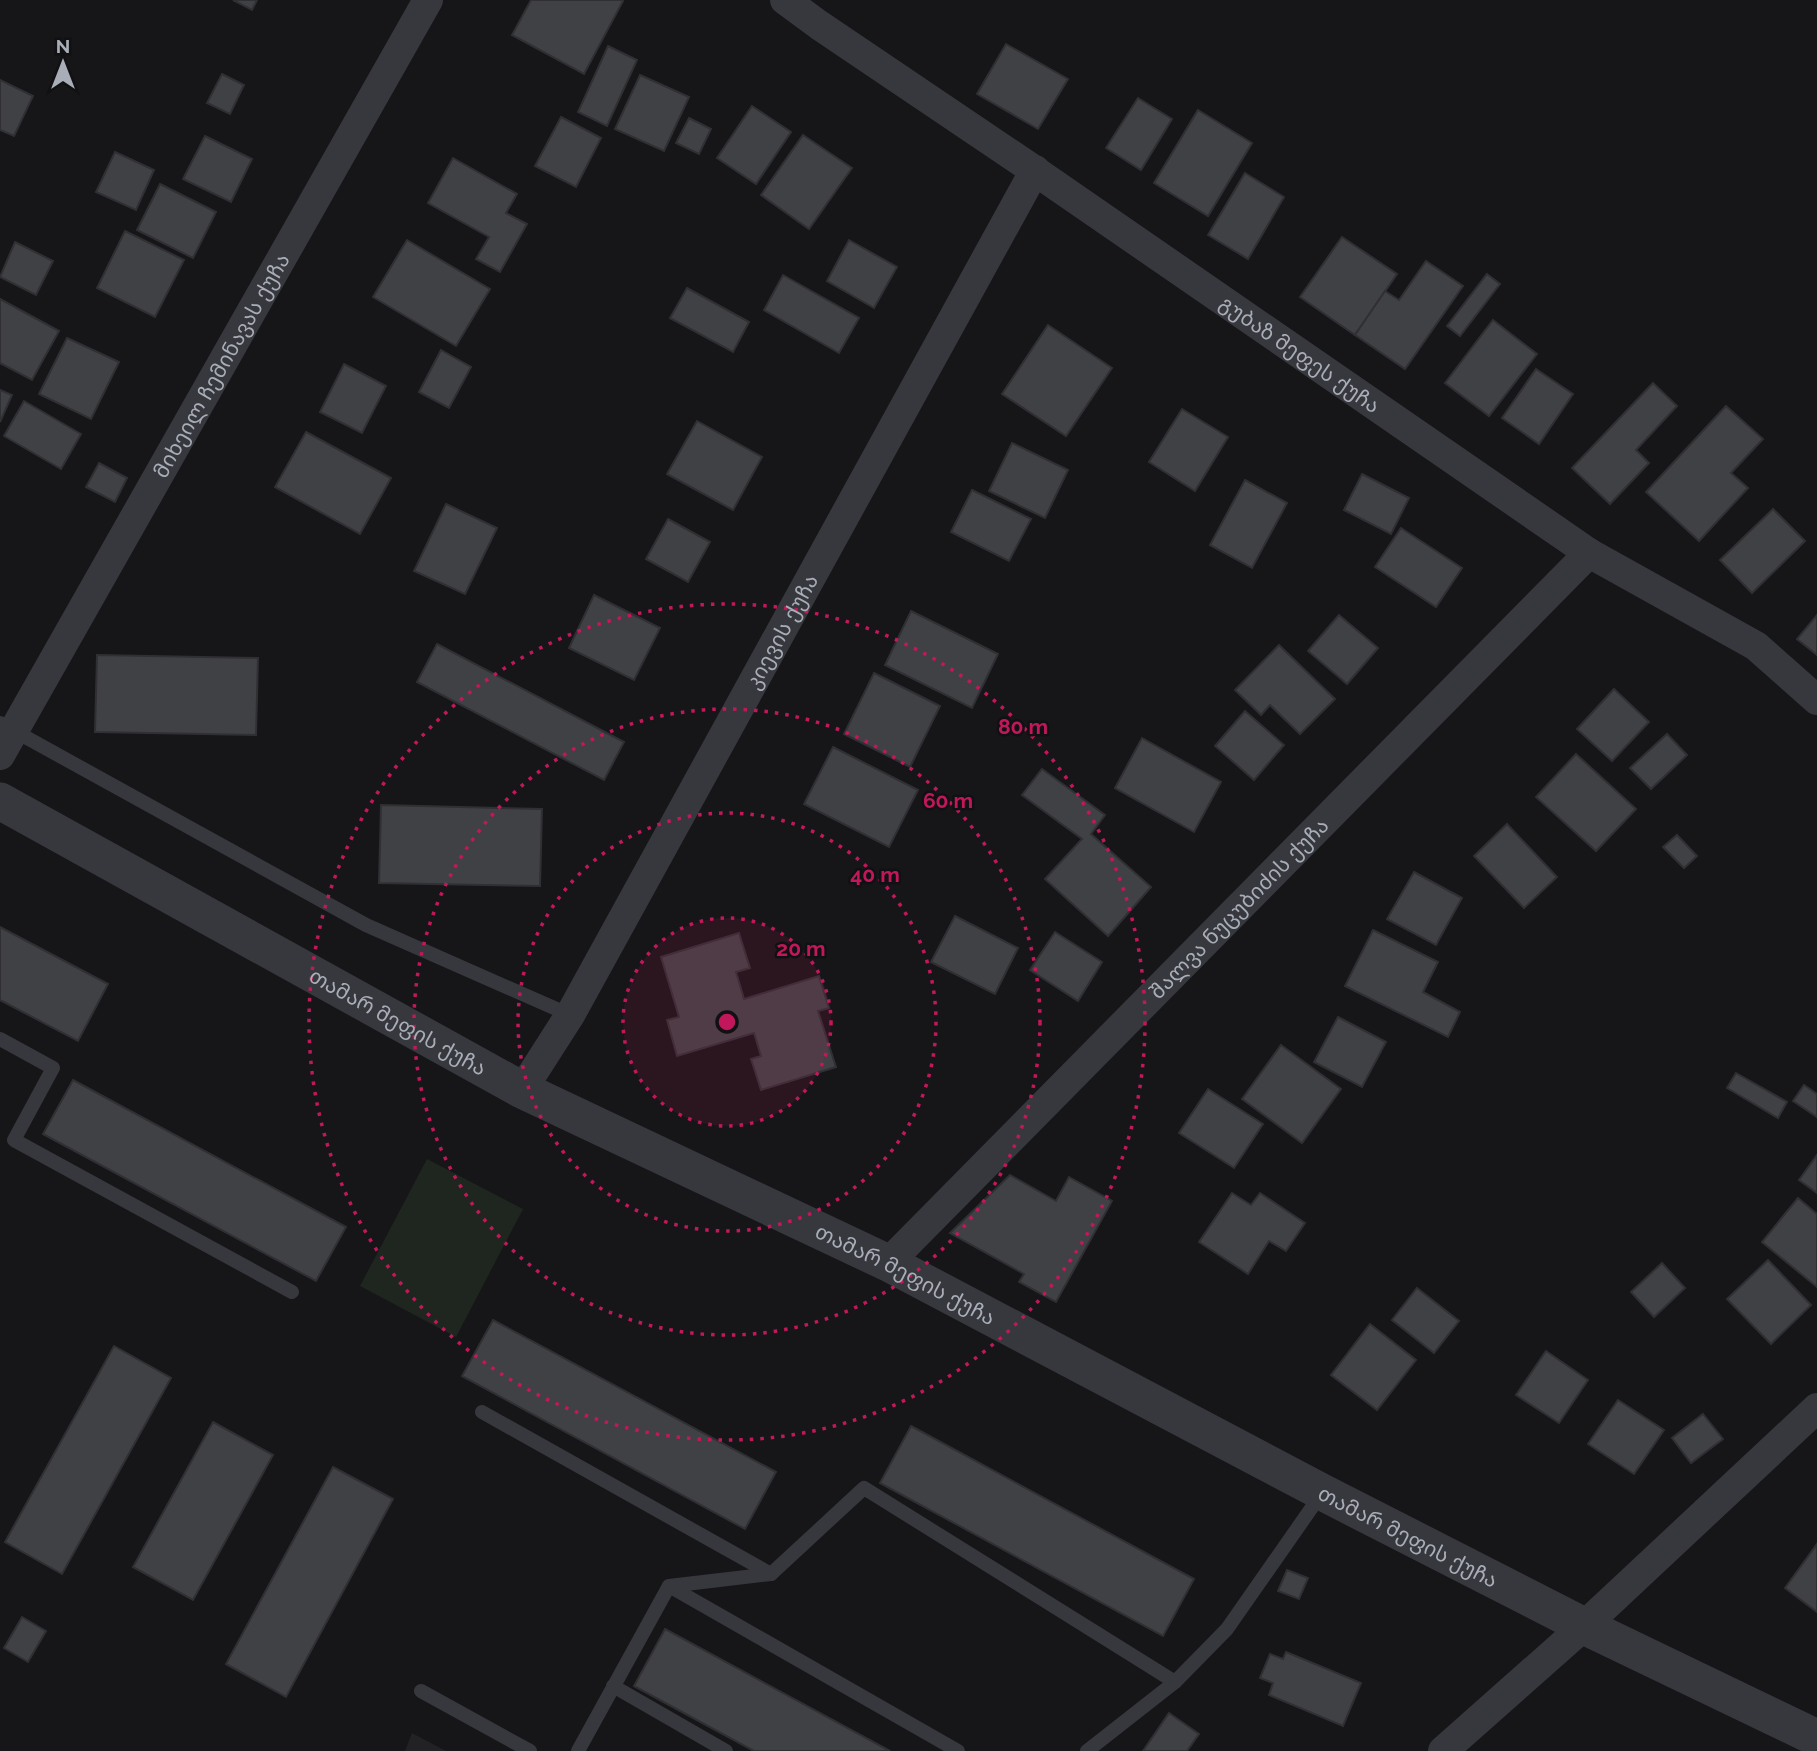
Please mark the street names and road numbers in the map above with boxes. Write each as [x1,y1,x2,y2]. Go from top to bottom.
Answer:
street label: მიხეილ ჩემინავას ქუჩა [147,249,294,482]
street label: გუბაზ მეფეს ქუჩა [1215,290,1385,418]
street label: კიევის ქუჩა [740,570,823,693]
street label: შალვა ნუცუბიძის ქუჩა [1144,812,1333,1004]
street label: თამარ მეფის ქუჩა [305,962,491,1080]
street label: თამარ მეფის ქუჩა [812,1218,1000,1330]
street label: თამარ მეფის ქუჩა [1314,1480,1502,1592]

